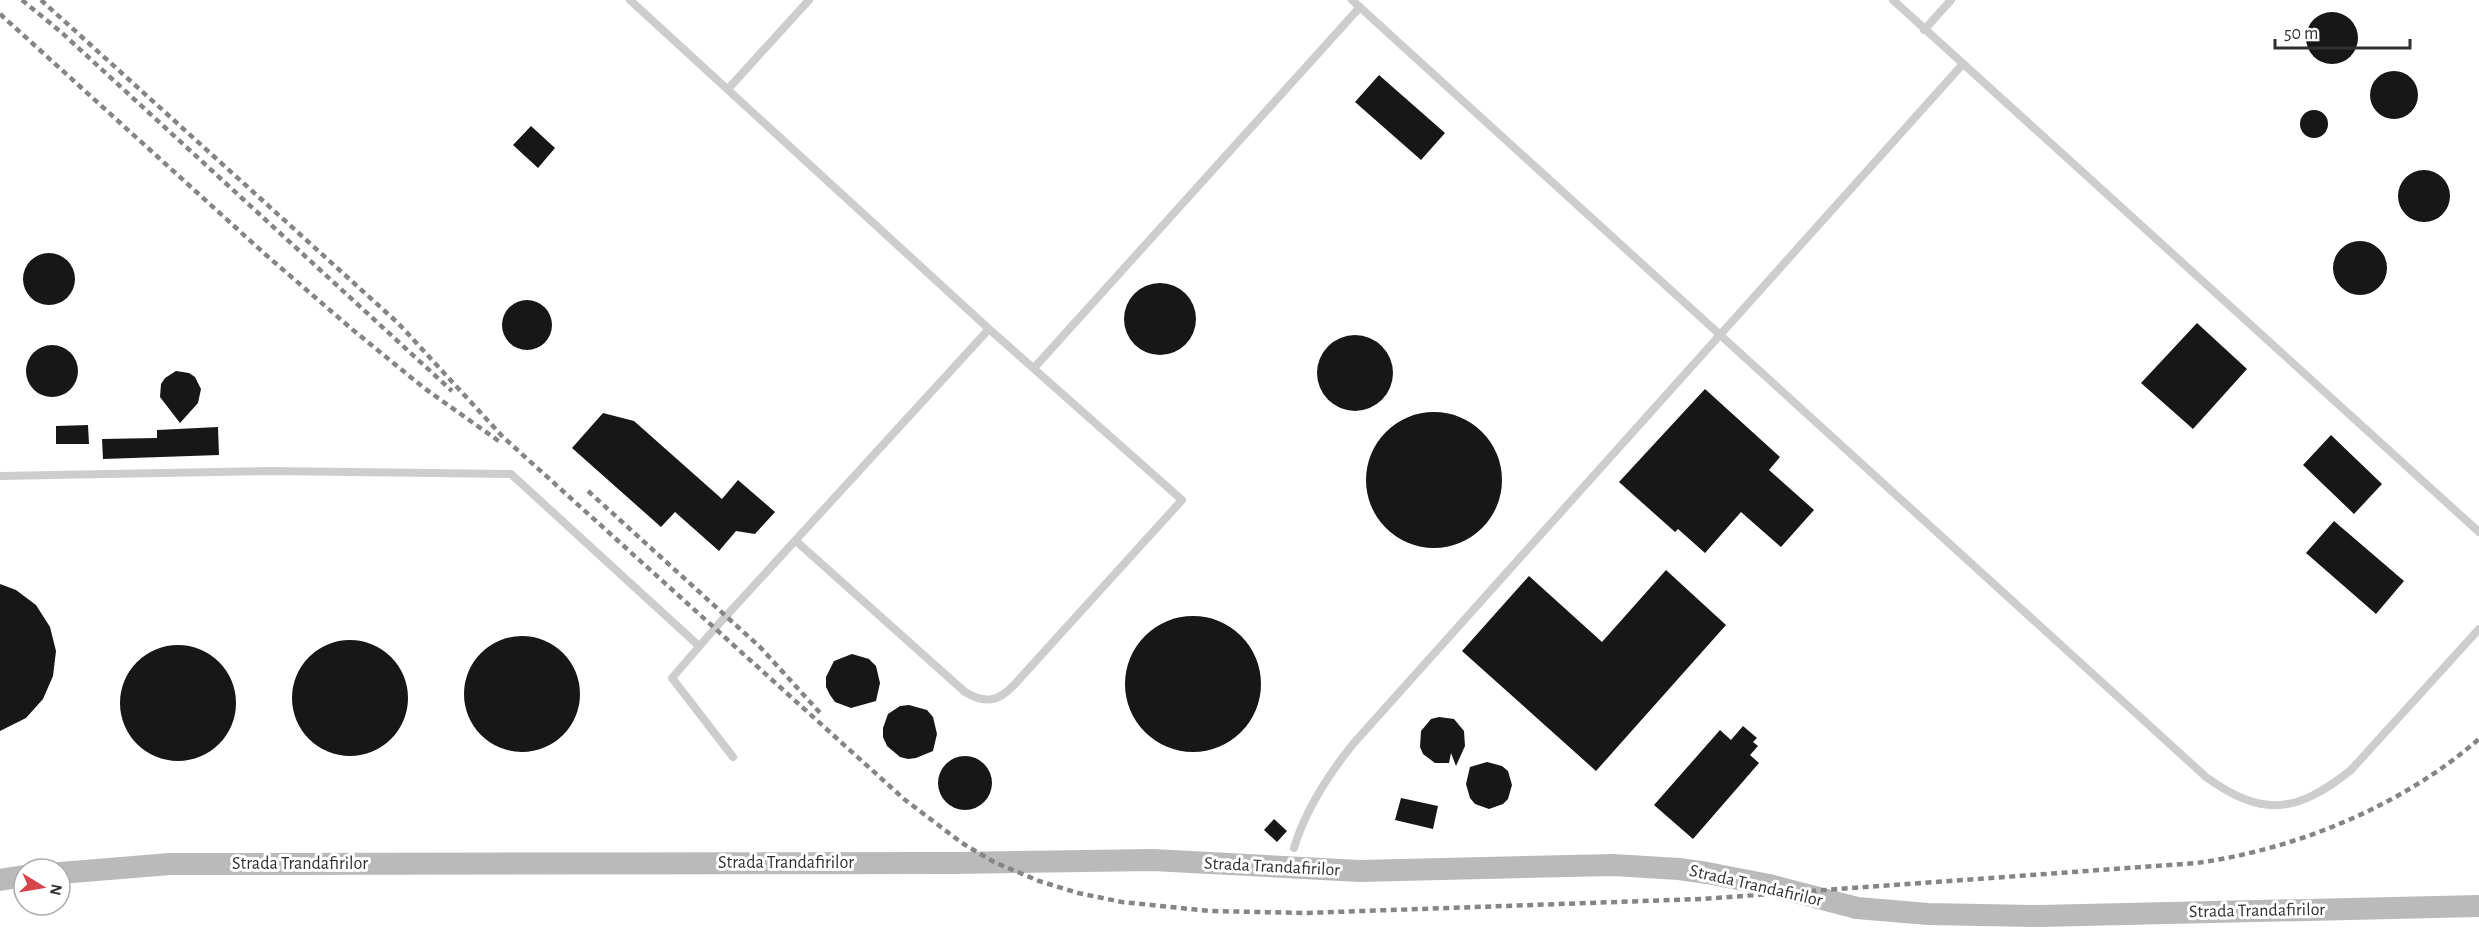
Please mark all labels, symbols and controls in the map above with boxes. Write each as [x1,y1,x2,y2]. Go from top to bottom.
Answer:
scale bar [2275,12,2410,50]
text: 50 m [2284,25,2318,43]
street label: Strada Trandafirilor [718,854,854,872]
street label: Strada Trandafirilor [1204,854,1341,880]
street label: Strada Trandafirilor [232,855,368,873]
north arrow [12,857,72,917]
street label: Strada Trandafirilor [1688,862,1824,910]
text: N [47,883,65,897]
street label: Strada Trandafirilor [2189,901,2325,921]

